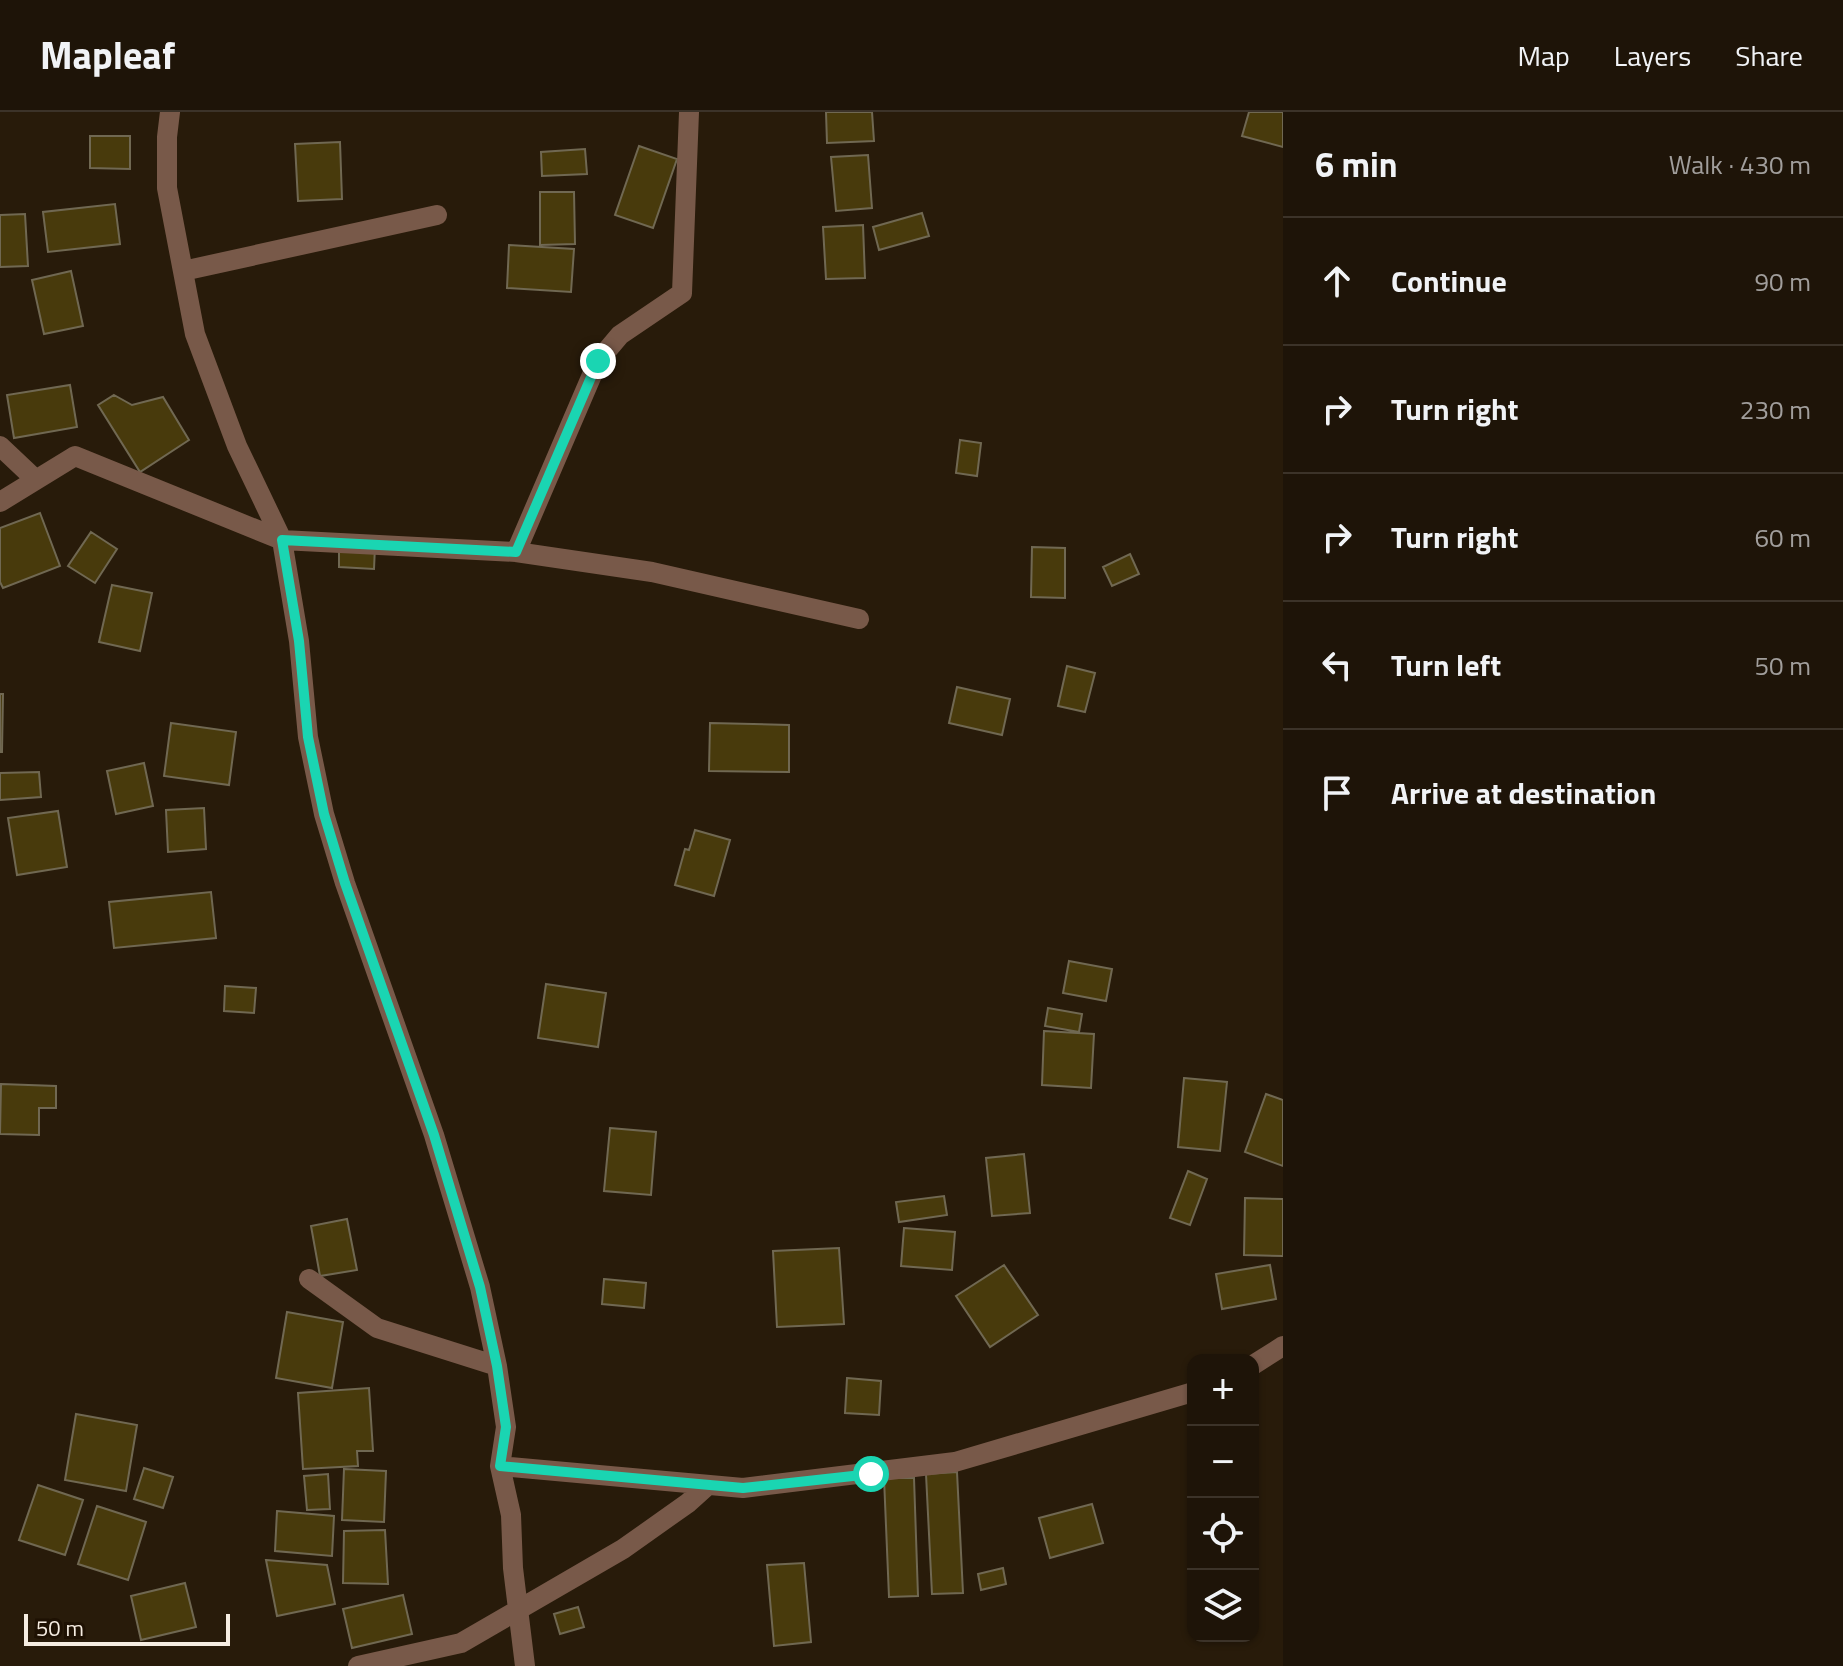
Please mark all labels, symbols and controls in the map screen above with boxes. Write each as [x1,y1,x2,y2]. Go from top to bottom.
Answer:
text: Mapleaf [40,26,175,84]
text: Map [1517,34,1570,77]
text: Layers [1614,34,1691,77]
text: Share [1735,34,1803,77]
text: 6 min [1315,138,1398,190]
text: Walk · 430 m [1669,145,1811,184]
text: Continue [1391,258,1507,304]
icon: ahead [1315,259,1359,303]
text: 90 m [1754,262,1811,301]
route end [580,343,616,379]
text: Turn right [1391,386,1519,432]
icon: right [1315,387,1359,431]
text: 230 m [1740,390,1811,429]
text: Turn right [1391,514,1519,560]
icon: right [1315,515,1359,559]
text: 60 m [1754,518,1811,557]
text: Turn left [1391,642,1501,688]
icon: left [1315,643,1359,687]
text: 50 m [1754,646,1811,685]
text: Arrive at destination [1391,770,1656,816]
icon: arrive [1315,771,1359,815]
map controls [1187,1354,1259,1642]
button: + [1187,1354,1259,1426]
button: − [1187,1426,1259,1498]
route start [853,1456,889,1492]
button: locate [1187,1498,1259,1570]
button: layers [1187,1570,1259,1642]
scale bar [24,1610,230,1646]
text: 50 m [36,1611,84,1645]

